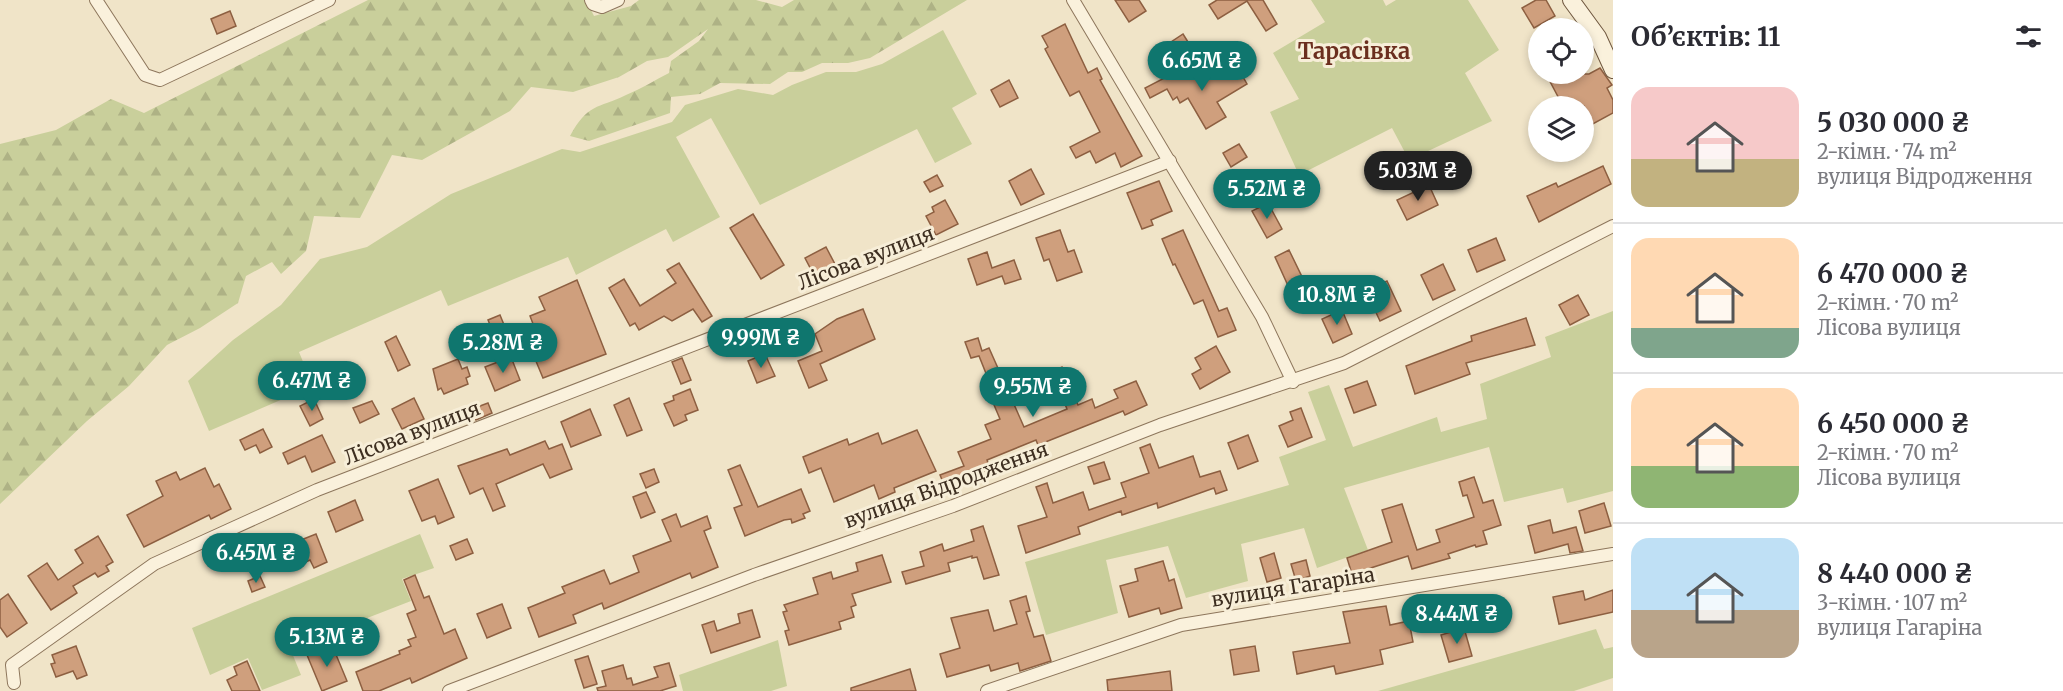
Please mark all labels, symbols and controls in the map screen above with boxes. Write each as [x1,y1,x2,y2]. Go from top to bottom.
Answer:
map controls [1528,18,1594,162]
button: locate [1528,18,1594,84]
text: Об’єктів: 11 [1631,20,1780,53]
icon: filters [2012,20,2045,53]
district label: Тарасівка [1298,37,1410,65]
pin: 6.65M ₴ [1147,41,1257,92]
text: 6.65M ₴ [1162,48,1242,73]
button: layers [1528,96,1594,162]
text: 5 030 000 ₴ [1817,106,1970,139]
icon: home [1679,111,1751,183]
text: 2-кімн. · 74 m² [1817,139,1957,164]
pin: 5.03M ₴ [1363,151,1473,202]
text: 5.03M ₴ [1378,158,1458,183]
text: вулиця Відродження [1817,164,2032,189]
pin: 5.52M ₴ [1212,169,1322,220]
text: 5.52M ₴ [1227,176,1307,201]
street label: Лісова вулиця [794,220,938,295]
text: 6 470 000 ₴ [1817,257,1969,290]
icon: home [1679,262,1751,334]
pin: 10.8M ₴ [1282,275,1392,326]
text: 10.8M ₴ [1297,282,1377,307]
text: 2-кімн. · 70 m² [1817,290,1958,315]
text: Лісова вулиця [1817,315,1961,340]
pin: 9.99M ₴ [706,318,816,369]
pin: 5.28M ₴ [448,323,558,374]
text: 9.99M ₴ [721,325,801,350]
text: 5.28M ₴ [462,330,544,355]
pin: 6.47M ₴ [257,361,367,412]
pin: 9.55M ₴ [978,367,1088,418]
text: 6.47M ₴ [272,368,352,393]
text: 9.55M ₴ [994,374,1072,399]
street label: Лісова вулиця [340,395,484,470]
text: 6 450 000 ₴ [1817,407,1970,440]
icon: home [1679,412,1751,484]
street label: вулиця Відродження [840,436,1051,533]
text: 2-кімн. · 70 m² [1817,440,1958,465]
text: Лісова вулиця [1817,465,1961,490]
pin: 6.45M ₴ [201,533,311,584]
text: 6.45M ₴ [216,540,296,565]
text: 8 440 000 ₴ [1817,557,1973,590]
street label: вулиця Гагаріна [1209,561,1377,612]
icon: home [1679,562,1751,634]
text: 3-кімн. · 107 m² [1817,590,1967,615]
pin: 8.44M ₴ [1402,594,1512,645]
text: 8.44M ₴ [1415,601,1499,626]
text: вулиця Гагаріна [1817,615,1982,640]
pin: 5.13M ₴ [272,617,382,668]
text: 5.13M ₴ [289,624,365,649]

